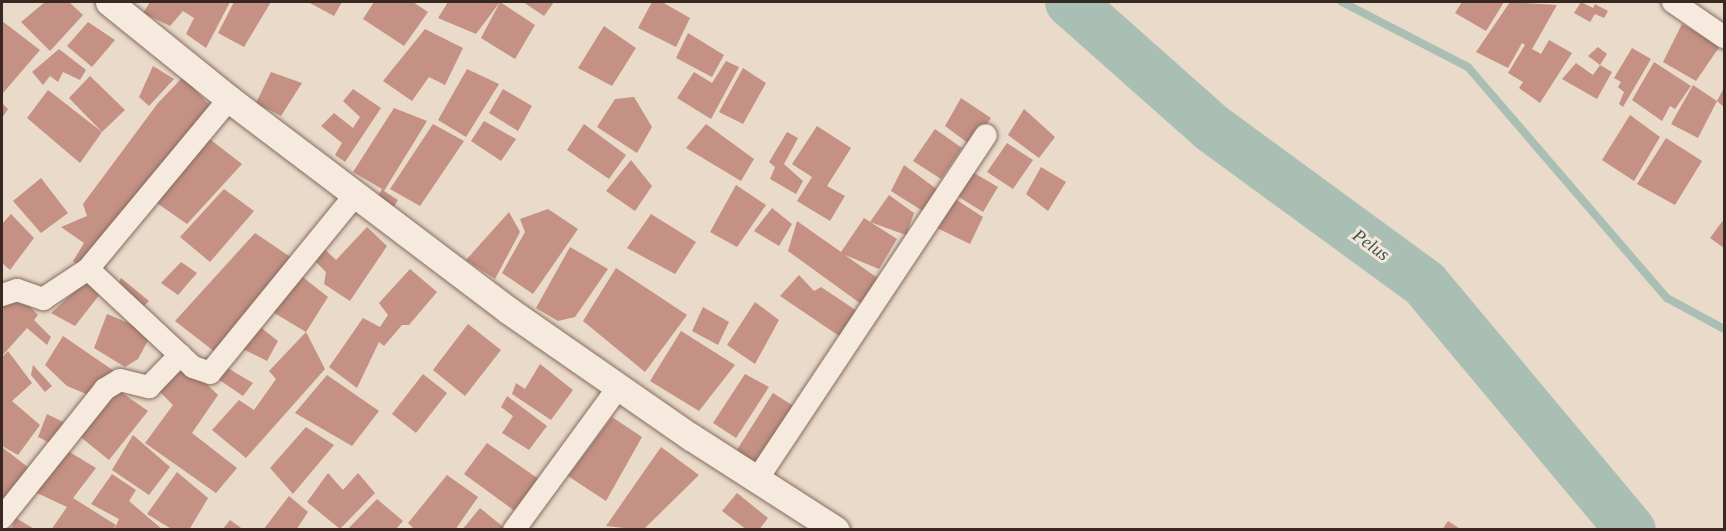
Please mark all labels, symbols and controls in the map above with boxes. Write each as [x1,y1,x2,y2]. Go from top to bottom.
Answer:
water label: Pelus [1348,225,1394,265]

